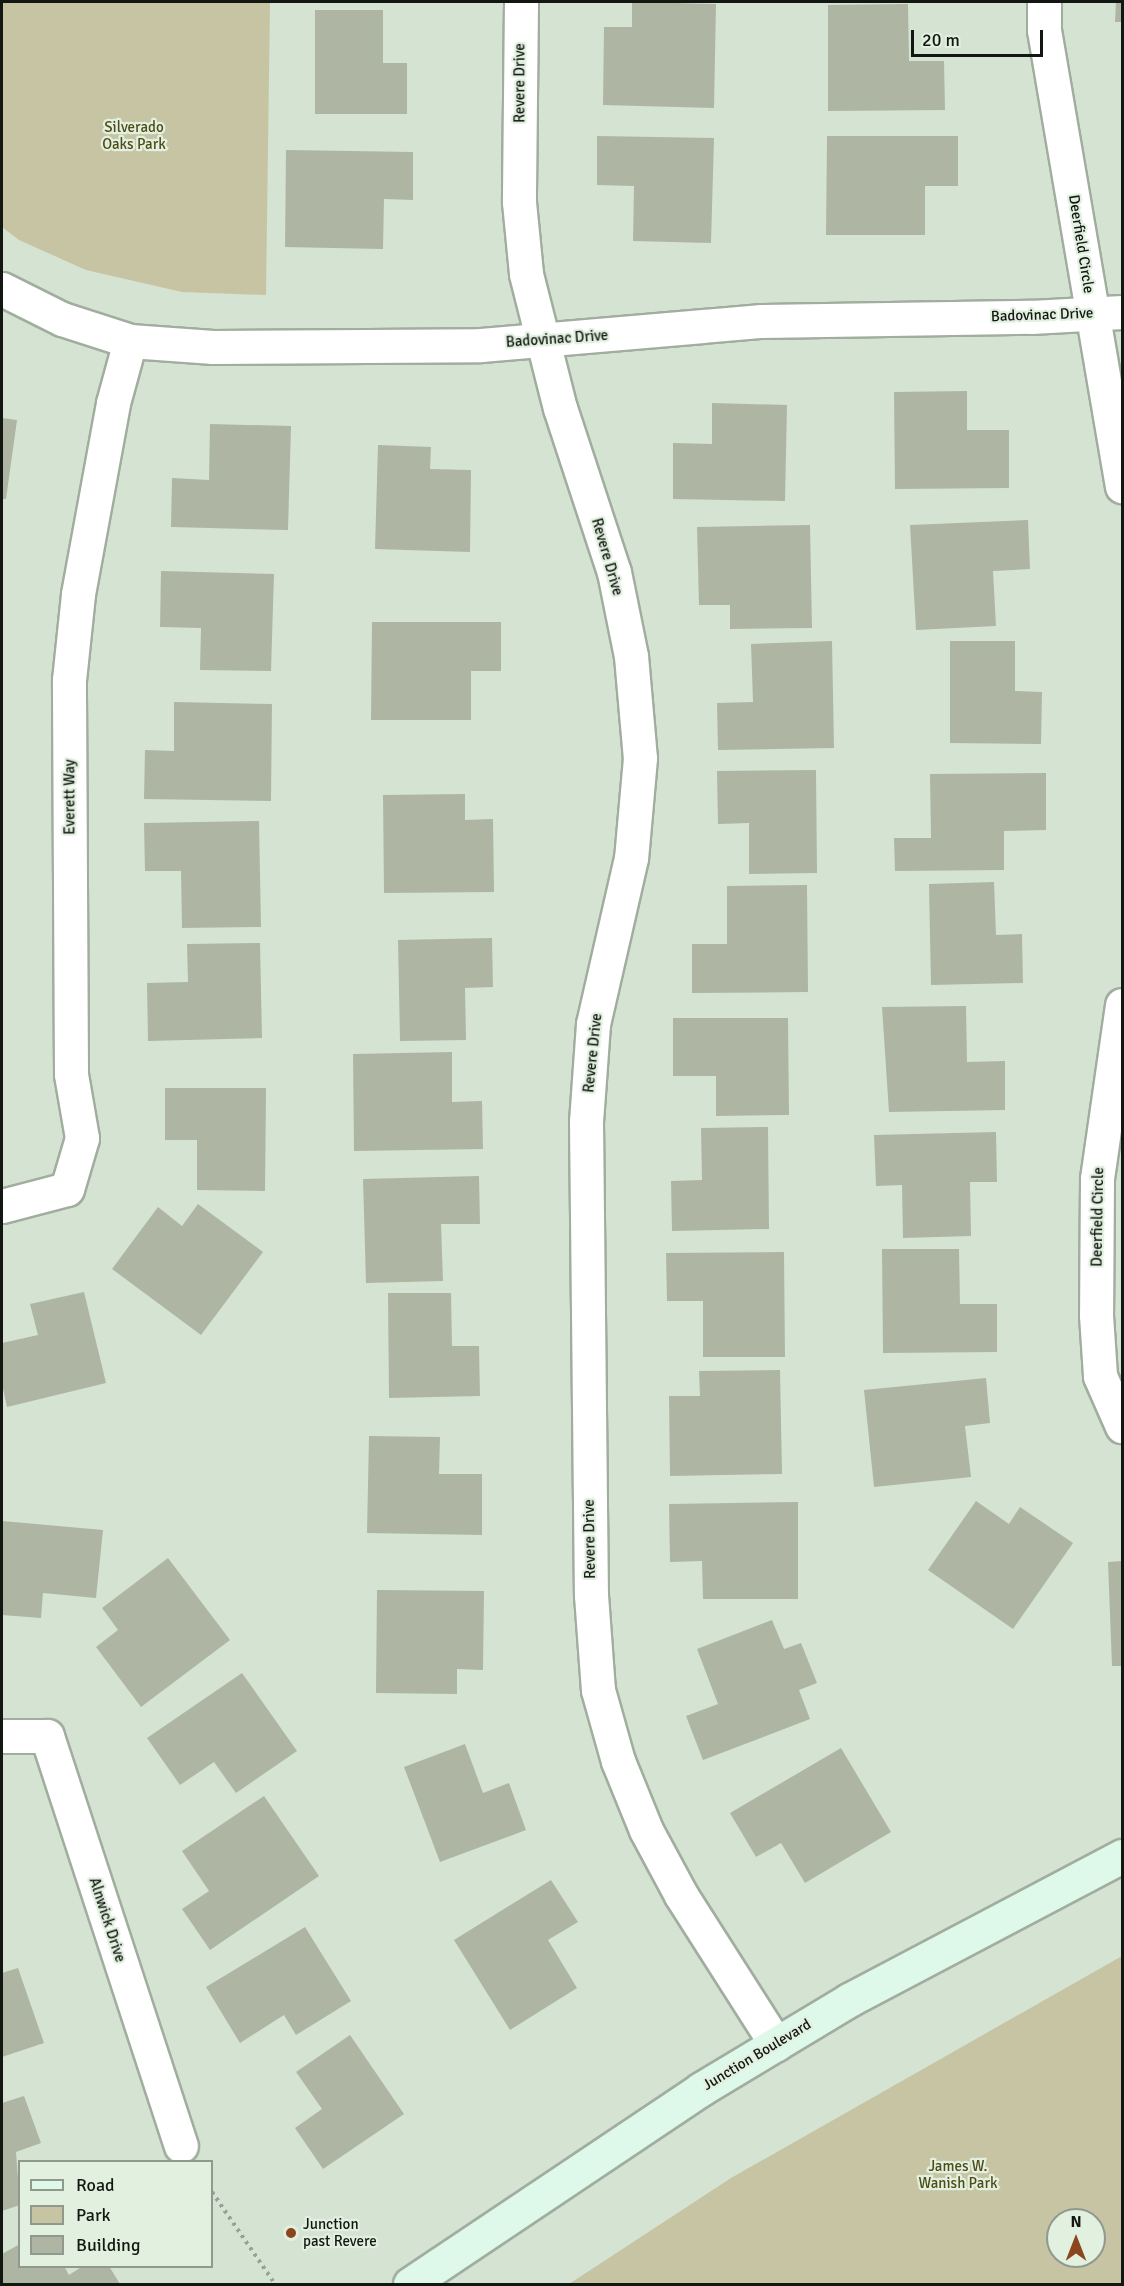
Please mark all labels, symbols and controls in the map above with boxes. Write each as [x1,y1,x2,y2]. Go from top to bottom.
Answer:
scale bar [914,18,1046,56]
text: 20 m [922,29,960,51]
street label: Revere Drive [511,43,529,123]
park label: Silverado Oaks Park [102,118,166,153]
street label: Deerfield Circle [1064,193,1098,295]
street label: Badovinac Drive [990,304,1094,326]
street label: Badovinac Drive [505,326,609,352]
street label: Revere Drive [587,516,627,598]
street label: Everett Way [61,759,79,835]
street label: Revere Drive [580,1012,606,1094]
street label: Deerfield Circle [1088,1167,1108,1267]
street label: Revere Drive [580,1499,600,1579]
street label: Alnwick Drive [85,1875,129,1965]
street label: Junction Boulevard [700,2016,814,2094]
park label: James W. Wanish Park [919,2157,997,2192]
legend [18,2160,213,2268]
text: Road [76,2174,115,2196]
text: Park [76,2204,111,2226]
north arrow [1046,2208,1106,2268]
text: N [1070,2212,1082,2232]
place label: Junction past Revere [303,2215,377,2250]
marker: Junction past Revere [284,2226,298,2240]
text: Building [76,2234,140,2256]

